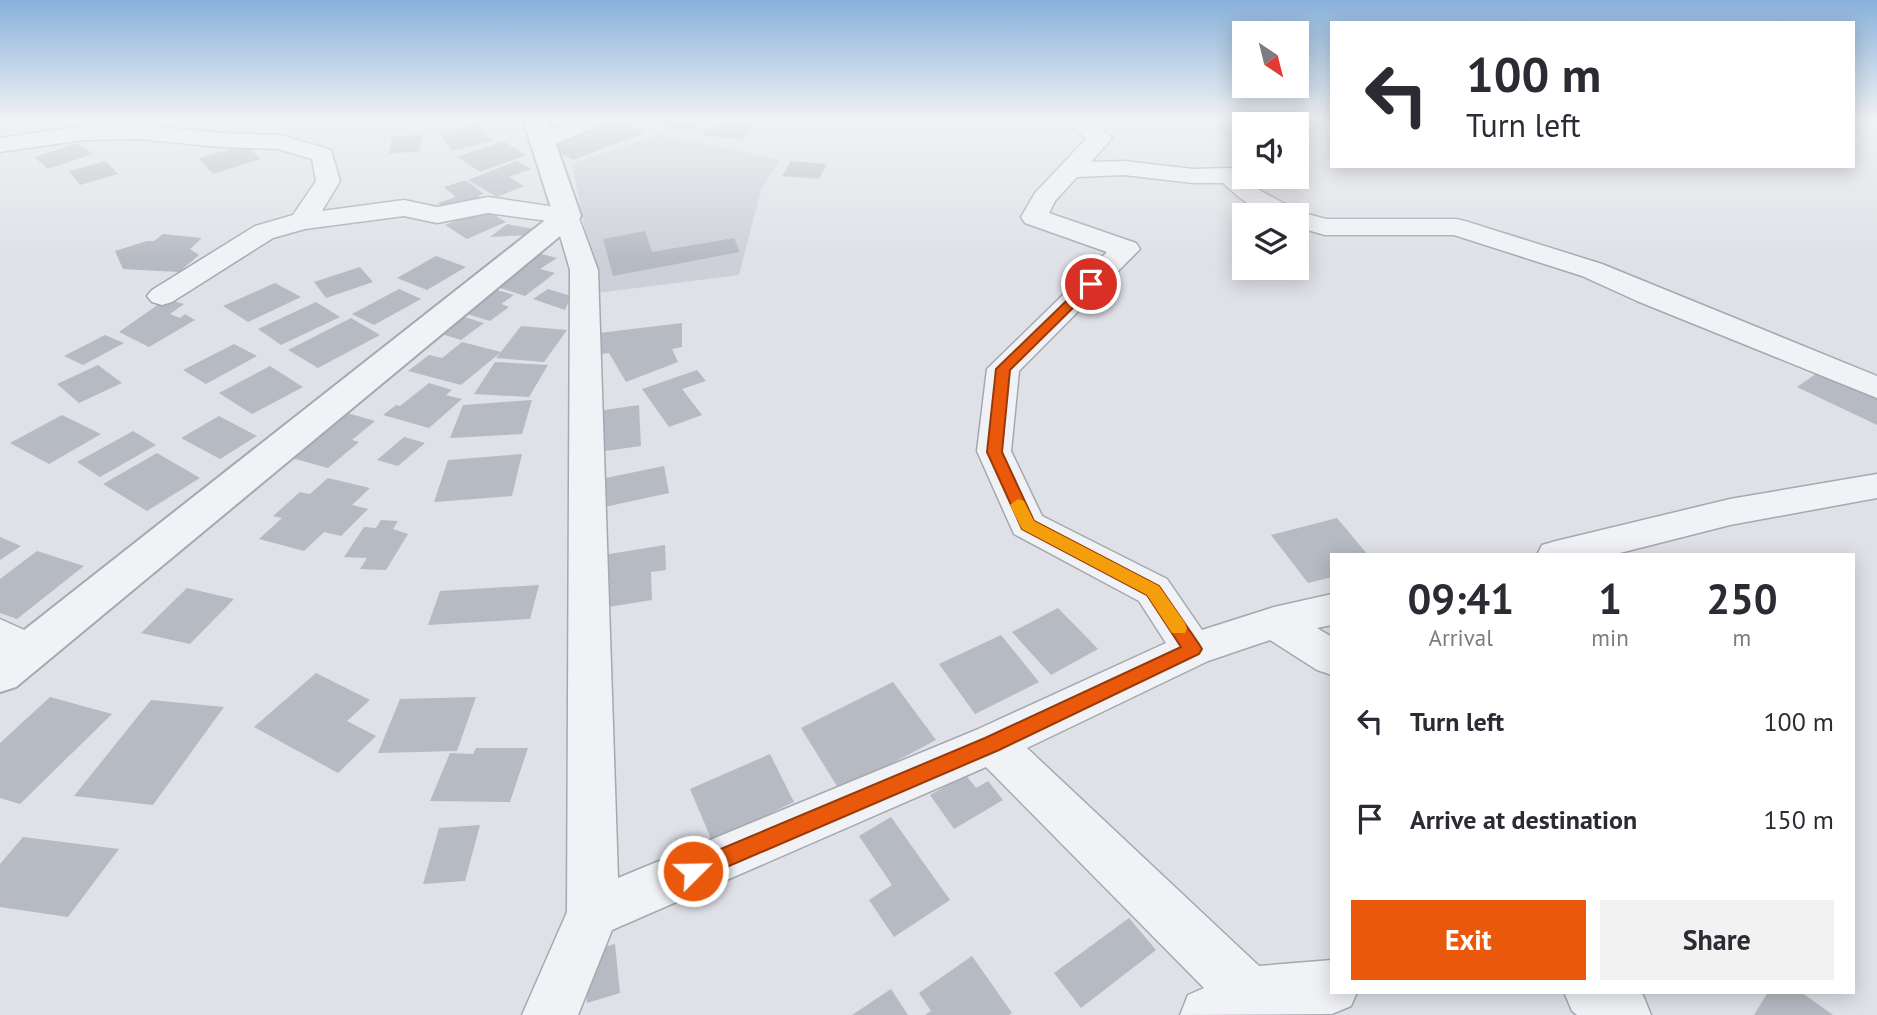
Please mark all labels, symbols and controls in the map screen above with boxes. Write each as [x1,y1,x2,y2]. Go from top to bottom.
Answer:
north arrow [1232,21,1309,98]
map controls [1232,21,1309,280]
text: 100 m [1466,42,1601,106]
icon: left [1351,49,1442,140]
text: Turn left [1466,104,1581,146]
button: sound [1232,112,1309,189]
button: layers [1232,203,1309,280]
pin [1061,254,1121,314]
icon: arrive [1072,265,1110,303]
text: 09:41 [1407,571,1514,626]
text: 1 [1598,571,1622,626]
text: 250 [1706,571,1778,626]
text: Arrival [1428,623,1493,652]
text: min [1591,623,1629,652]
text: m [1733,623,1751,652]
icon: left [1351,702,1389,740]
text: Turn left [1410,705,1504,738]
text: 100 m [1763,705,1834,738]
icon: arrive [1351,800,1389,838]
text: Arrive at destination [1410,803,1637,836]
text: 150 m [1763,803,1834,836]
position arrow [656,834,730,908]
button: Exit [1351,900,1586,980]
button: Share [1600,900,1834,980]

